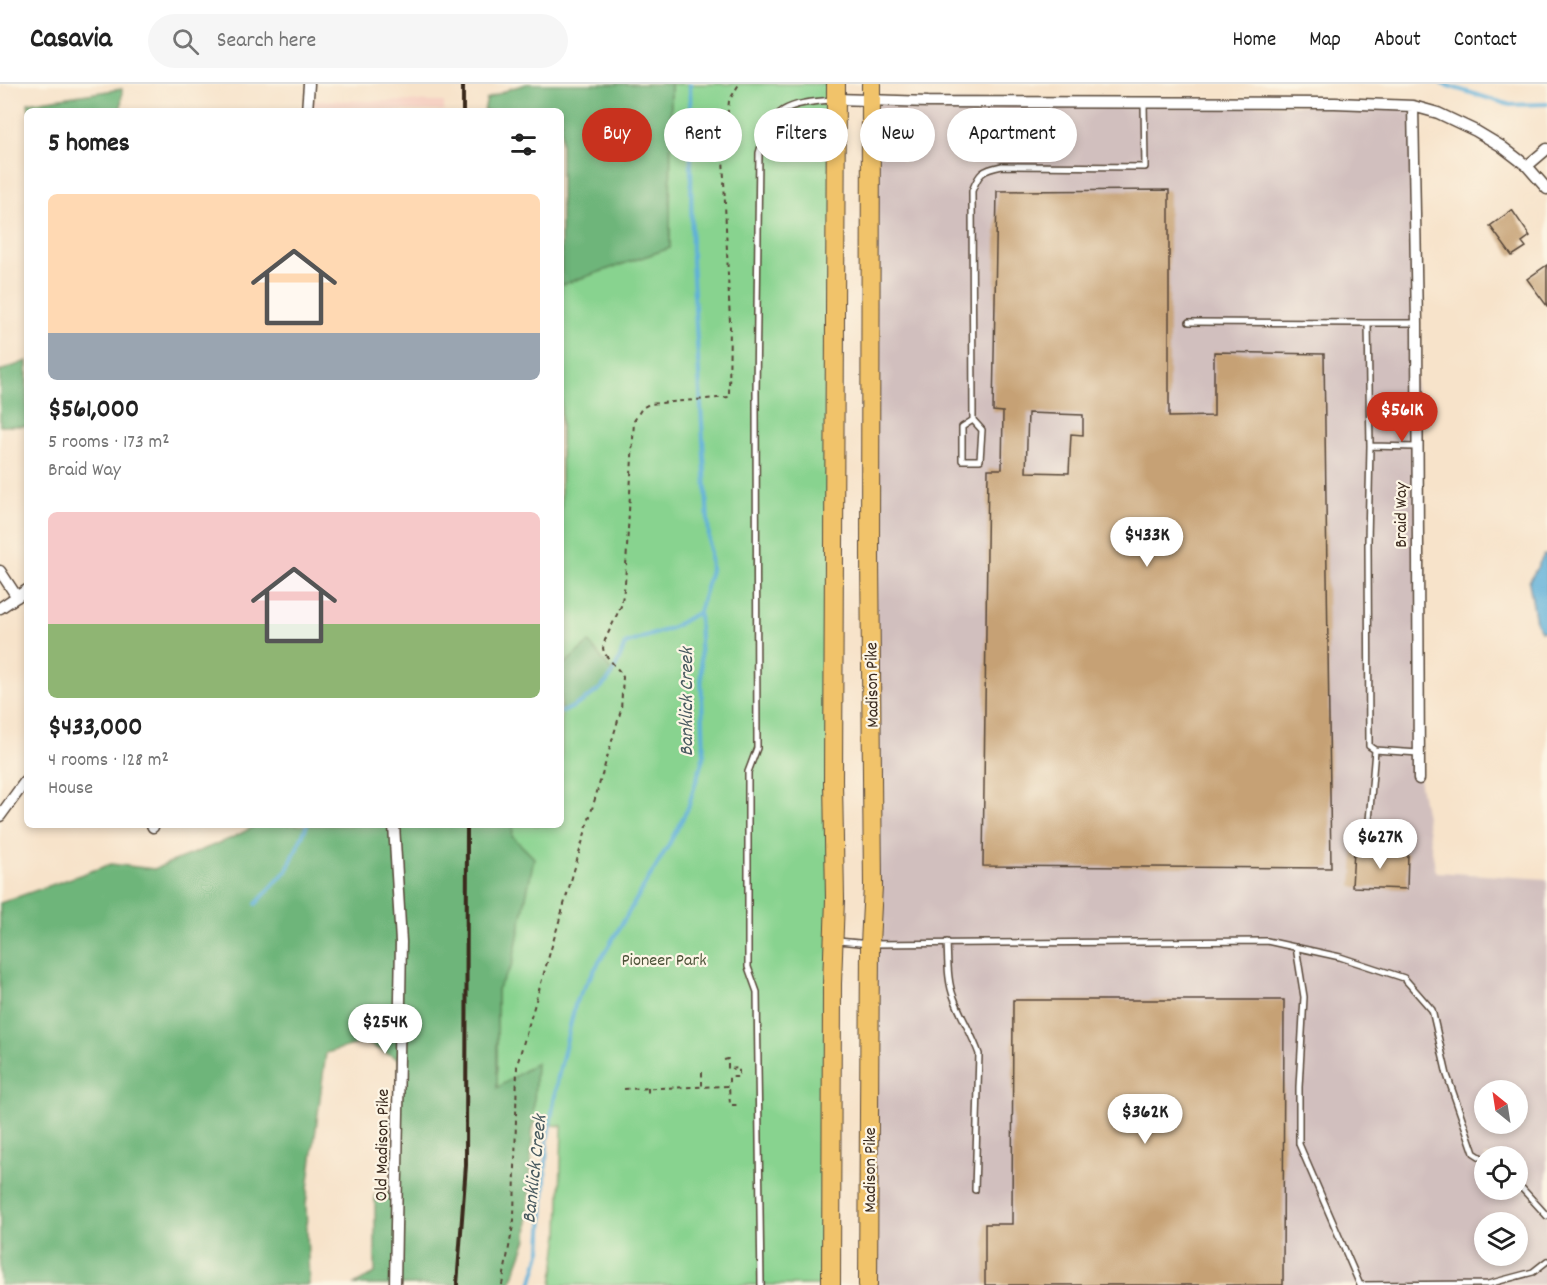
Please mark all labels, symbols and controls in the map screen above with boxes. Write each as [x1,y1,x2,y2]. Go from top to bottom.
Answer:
search box [148,14,568,68]
text: Casavia [30,21,112,61]
icon: search [169,25,202,58]
text: Search here [217,26,316,57]
text: Home [1232,26,1276,56]
text: Map [1309,26,1341,56]
text: About [1374,26,1421,56]
text: Contact [1454,26,1517,56]
chip: Buy [582,108,652,162]
chip: Rent [664,108,742,162]
chip: Filters [754,108,848,162]
chip: New [860,108,935,162]
chip: Apartment [947,108,1077,162]
text: 5 homes [48,126,130,163]
icon: filters [507,128,540,161]
icon: home [240,233,348,341]
text: $561,000 [48,392,139,429]
pin: $561K [1360,392,1444,443]
text: $561K [1381,397,1423,425]
text: 5 rooms · 173 m² [48,429,169,457]
text: Braid Way [48,457,121,485]
street label: Braid Way [1390,482,1415,548]
pin: $433K [1105,517,1189,568]
text: $433K [1124,522,1170,550]
icon: home [240,551,348,659]
street label: Madison Pike [860,642,887,728]
water label: Banklick Creek [674,646,702,756]
text: $433,000 [48,710,143,747]
text: 4 rooms · 128 m² [48,747,169,775]
text: House [48,775,93,803]
pin: $627K [1338,819,1422,870]
text: $627K [1357,824,1403,852]
park label: Pioneer Park [621,949,707,974]
pin: $254K [343,1004,427,1055]
text: $254K [362,1009,408,1037]
north arrow [1474,1080,1528,1134]
map controls [1474,1080,1528,1266]
street label: Old Madison Pike [370,1088,397,1202]
pin: $362K [1103,1094,1187,1145]
text: $362K [1122,1099,1168,1127]
water label: Banklick Creek [516,1112,556,1225]
street label: Madison Pike [859,1127,884,1213]
button: locate [1474,1146,1528,1200]
button: layers [1474,1212,1528,1266]

